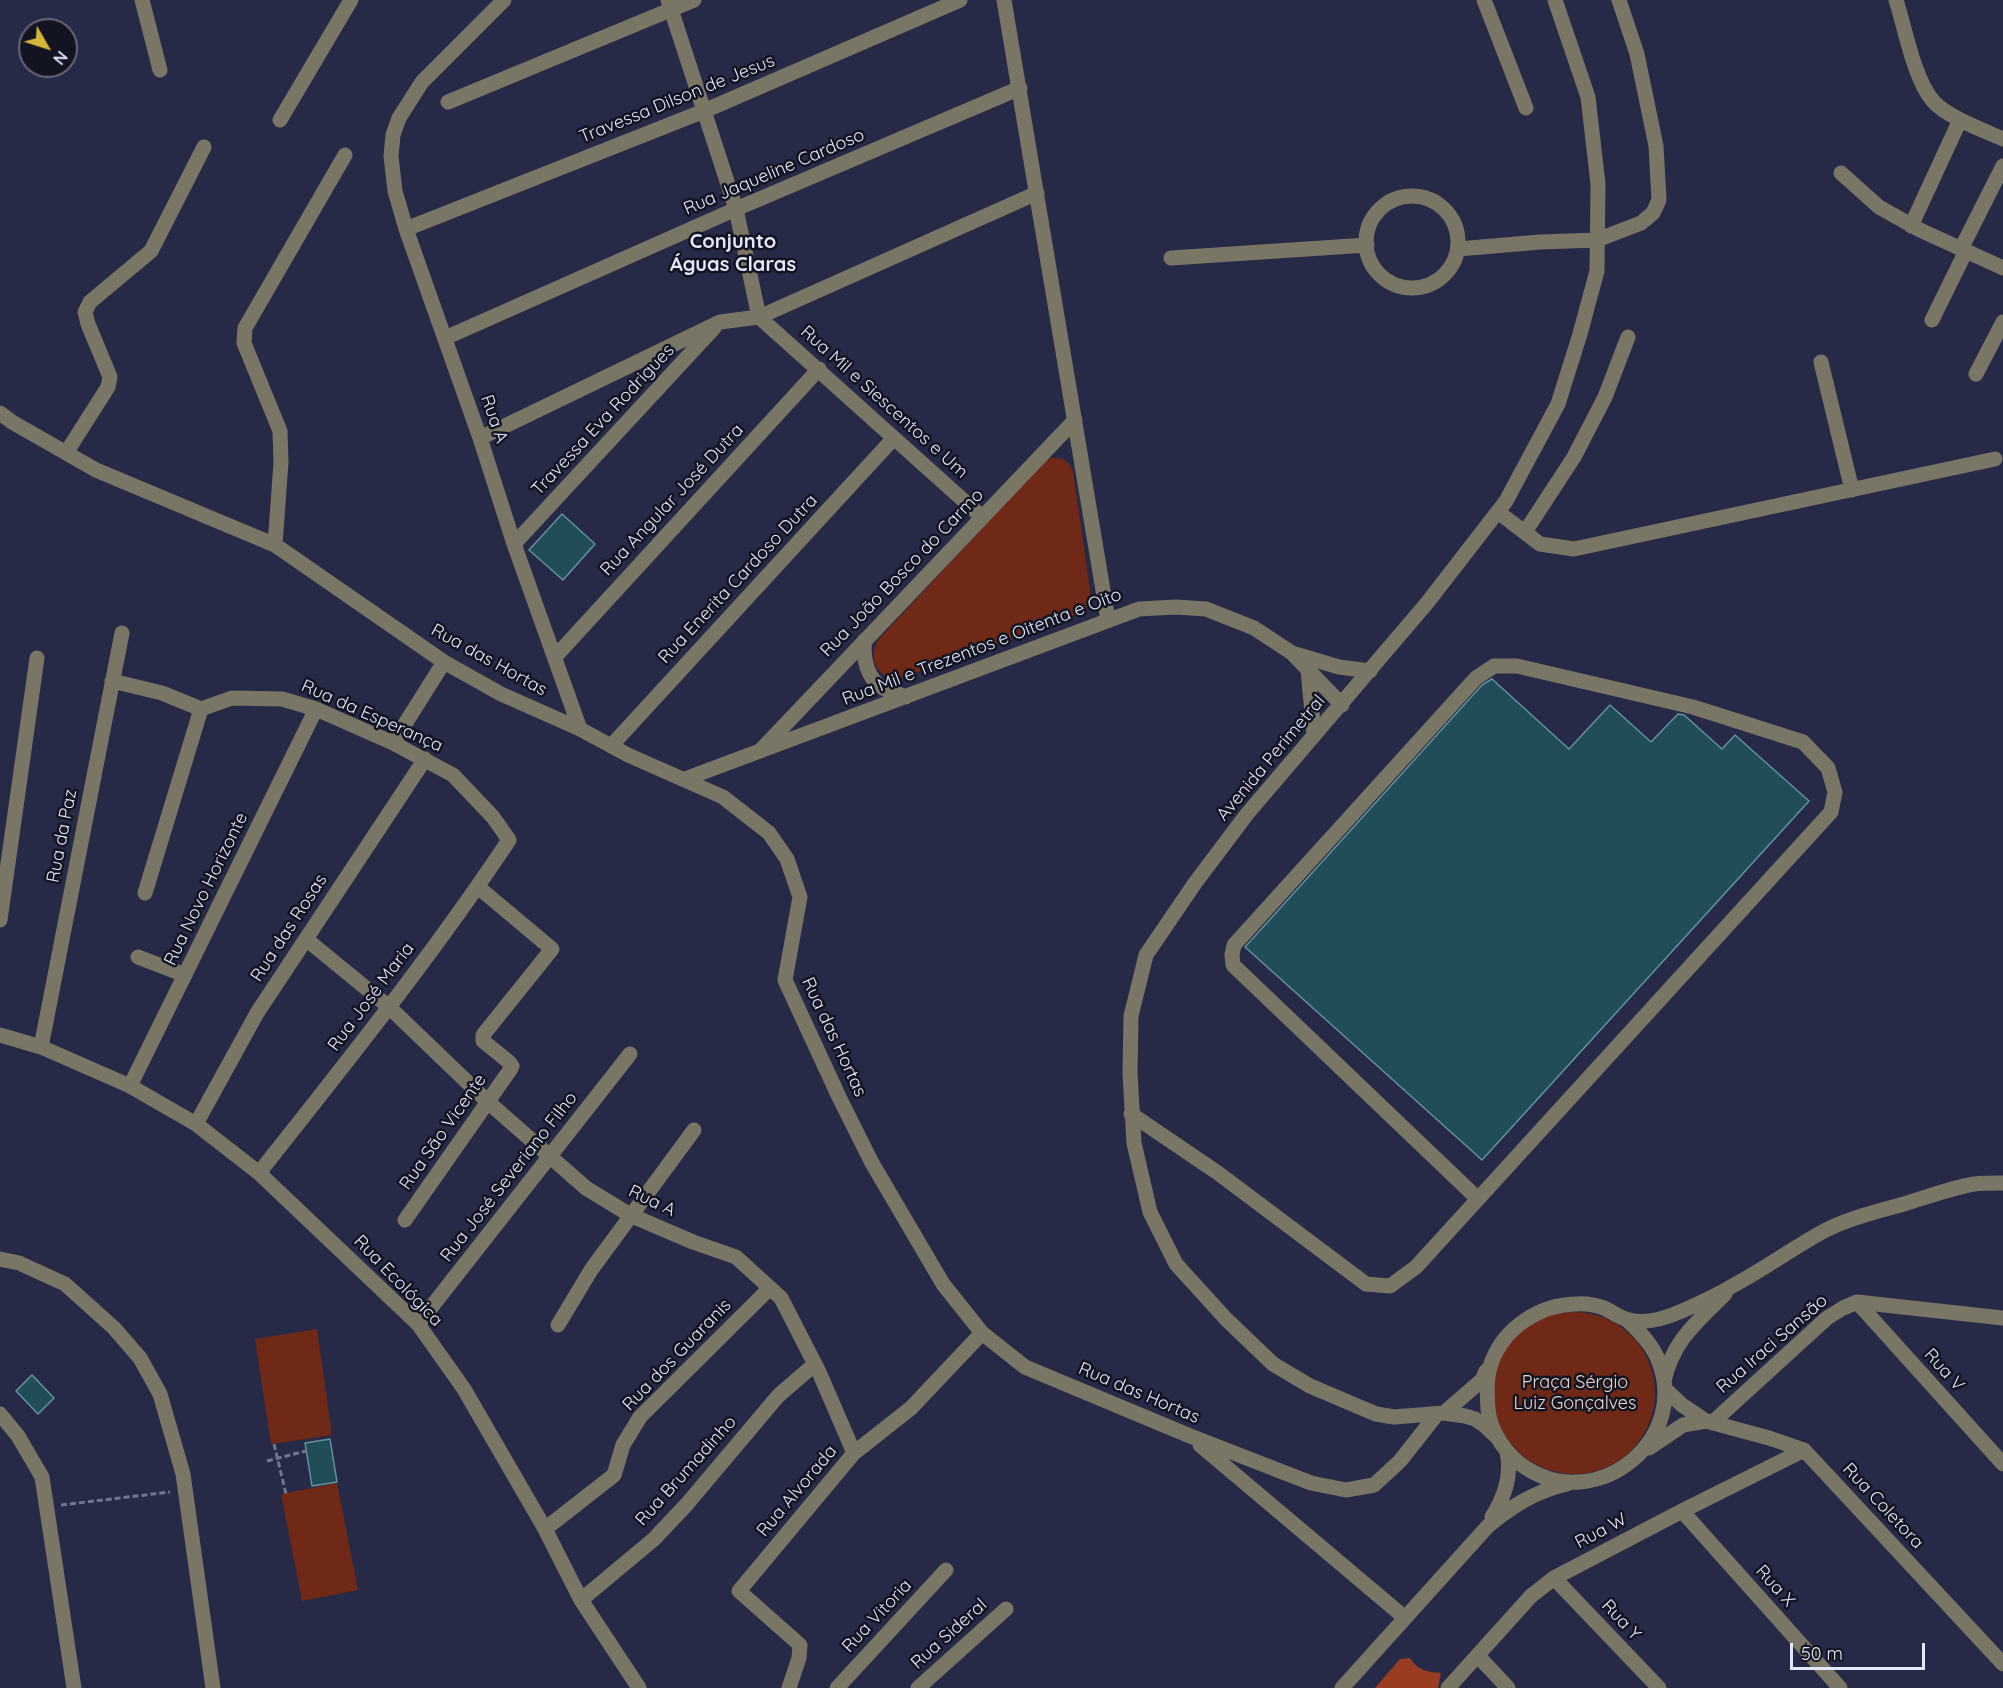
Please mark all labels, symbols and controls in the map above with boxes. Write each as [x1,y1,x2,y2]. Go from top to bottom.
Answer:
north arrow [18,18,78,78]
text: N [49,47,72,69]
street label: Travessa Dilson de Jesus [576,50,778,148]
street label: Rua Jaqueline Cardoso [680,124,868,220]
district label: Conjunto Águas Claras [670,230,796,277]
street label: Rua Mil e Siescentos e Um [796,321,972,483]
street label: Travessa Eva Rodrigues [527,340,679,500]
street label: Rua A [476,392,512,446]
street label: Rua Angular José Dutra [596,420,748,580]
street label: Rua João Bosco do Carmo [816,484,988,662]
street label: Rua Enerita Cardoso Dutra [654,490,822,668]
street label: Rua Mil e Trezentos e Oitenta e Oito [839,584,1125,710]
street label: Rua das Hortas [427,619,551,701]
street label: Rua da Esperança [298,675,446,757]
street label: Avenida Perimetral [1212,691,1330,825]
street label: Rua da Paz [42,787,82,885]
street label: Rua Novo Horizonte [160,809,252,969]
street label: Rua das Rosas [246,870,332,986]
street label: Rua José Maria [323,939,419,1055]
street label: Rua das Hortas [797,974,871,1100]
street label: Rua São Vicente [395,1070,491,1194]
street label: Rua José Severiano Filho [436,1088,582,1266]
street label: Rua A [625,1180,679,1222]
street label: Rua Ecológica [349,1231,447,1331]
street label: Rua Iraci Sansão [1712,1290,1832,1398]
street label: Rua dos Guaranis [618,1295,736,1415]
street label: Rua V [1919,1344,1969,1396]
street label: Rua das Hortas [1075,1358,1203,1428]
park label: Praça Sérgio Luiz Gonçalves [1514,1372,1636,1414]
street label: Rua Brumadinho [631,1412,741,1530]
street label: Rua Alvorada [752,1441,842,1541]
street label: Rua Coletora [1838,1459,1928,1553]
street label: Rua W [1572,1508,1630,1554]
street label: Rua X [1751,1561,1799,1611]
street label: Rua Vitoria [838,1575,916,1657]
street label: Rua Sideral [907,1594,991,1674]
street label: Rua Y [1597,1595,1645,1645]
scale bar [1793,1631,1928,1669]
text: 50 m [1801,1642,1843,1665]

